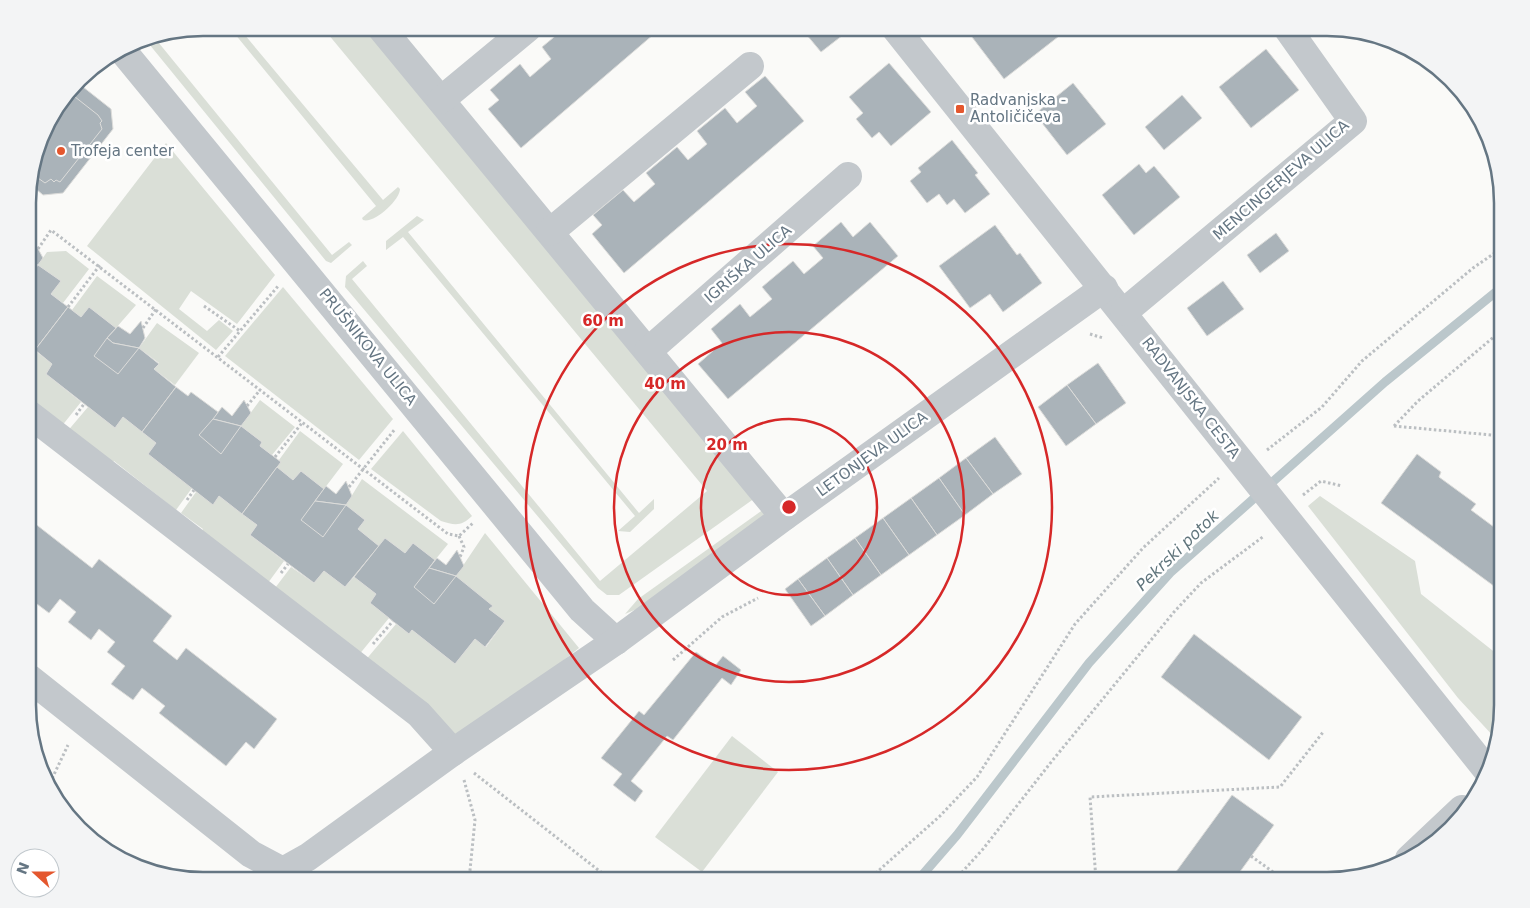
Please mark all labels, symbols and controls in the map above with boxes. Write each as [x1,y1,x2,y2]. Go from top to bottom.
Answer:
place label: Radvanjska - Antoličičeva [970,91,1066,126]
marker: Radvanjska - Antoličičeva [954,103,966,115]
street label: MENCINGERJEVA ULICA [1209,116,1353,244]
place label: Trofeja center [70,142,175,160]
marker: Trofeja center [55,145,67,157]
street label: IGRIŠKA ULICA [700,220,796,307]
street label: PRUŠNIKOVA ULICA [315,284,422,410]
text: 60 m [582,312,624,330]
street label: RADVANJSKA CESTA [1138,334,1244,463]
text: 40 m [644,375,686,393]
street label: LETONJEVA ULICA [813,407,932,500]
text: 20 m [706,436,748,454]
centre of rings [780,498,798,516]
water label: Pekrski potok [1132,506,1223,595]
north arrow [10,848,60,898]
text: N [13,860,32,877]

